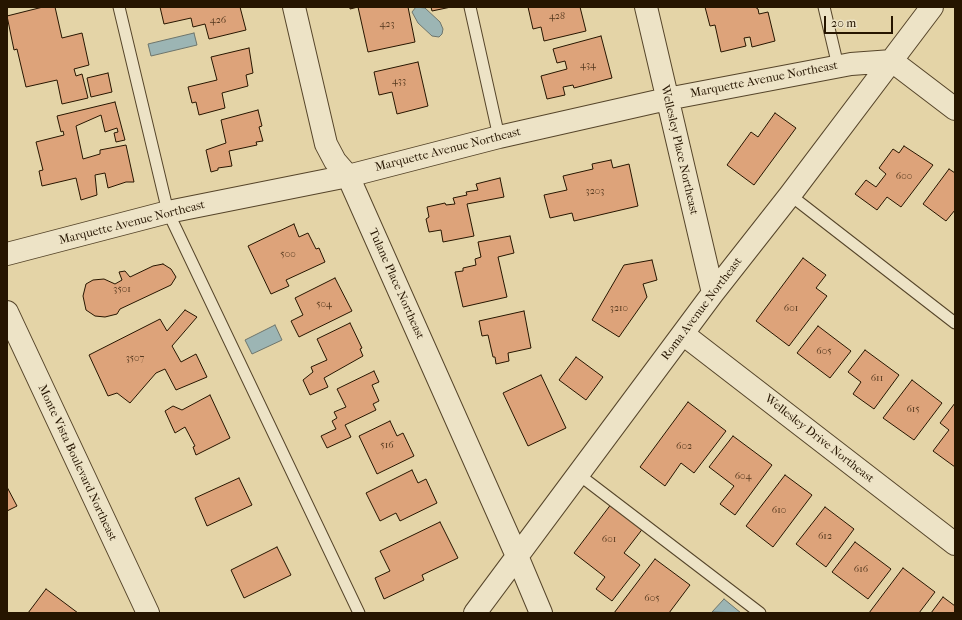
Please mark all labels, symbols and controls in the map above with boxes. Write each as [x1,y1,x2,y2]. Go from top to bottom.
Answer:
scale bar [826,8,895,34]
house number: 428 [549,11,565,23]
house number: 426 [210,15,226,27]
text: 20 m [831,16,856,30]
house number: 423 [379,19,395,31]
street label: Marquette Avenue Northeast [689,59,839,101]
house number: 434 [580,60,596,72]
house number: 433 [392,76,406,88]
street label: Wellesley Place Northeast [657,84,701,216]
street label: Marquette Avenue Northeast [373,125,523,175]
house number: 600 [896,171,912,183]
house number: 3203 [586,186,604,198]
street label: Marquette Avenue Northeast [57,198,207,248]
street label: Tulane Place Northeast [365,226,427,342]
house number: 500 [280,249,296,261]
street label: Roma Avenue Northeast [659,255,745,363]
house number: 3501 [113,284,131,296]
house number: 504 [316,299,332,311]
house number: 3210 [610,303,628,315]
house number: 601 [784,303,798,315]
house number: 605 [816,346,832,358]
house number: 3507 [126,353,144,365]
house number: 611 [871,373,883,385]
street label: Monte Vista Boulevard Northeast [34,382,120,544]
street label: Wellesley Drive Northeast [761,392,877,486]
house number: 615 [906,404,920,416]
house number: 516 [380,440,394,452]
house number: 602 [676,441,692,453]
house number: 604 [735,471,751,483]
house number: 610 [772,505,786,517]
house number: 612 [818,531,832,543]
house number: 601 [602,534,616,546]
house number: 616 [854,564,868,576]
house number: 605 [644,593,660,605]

